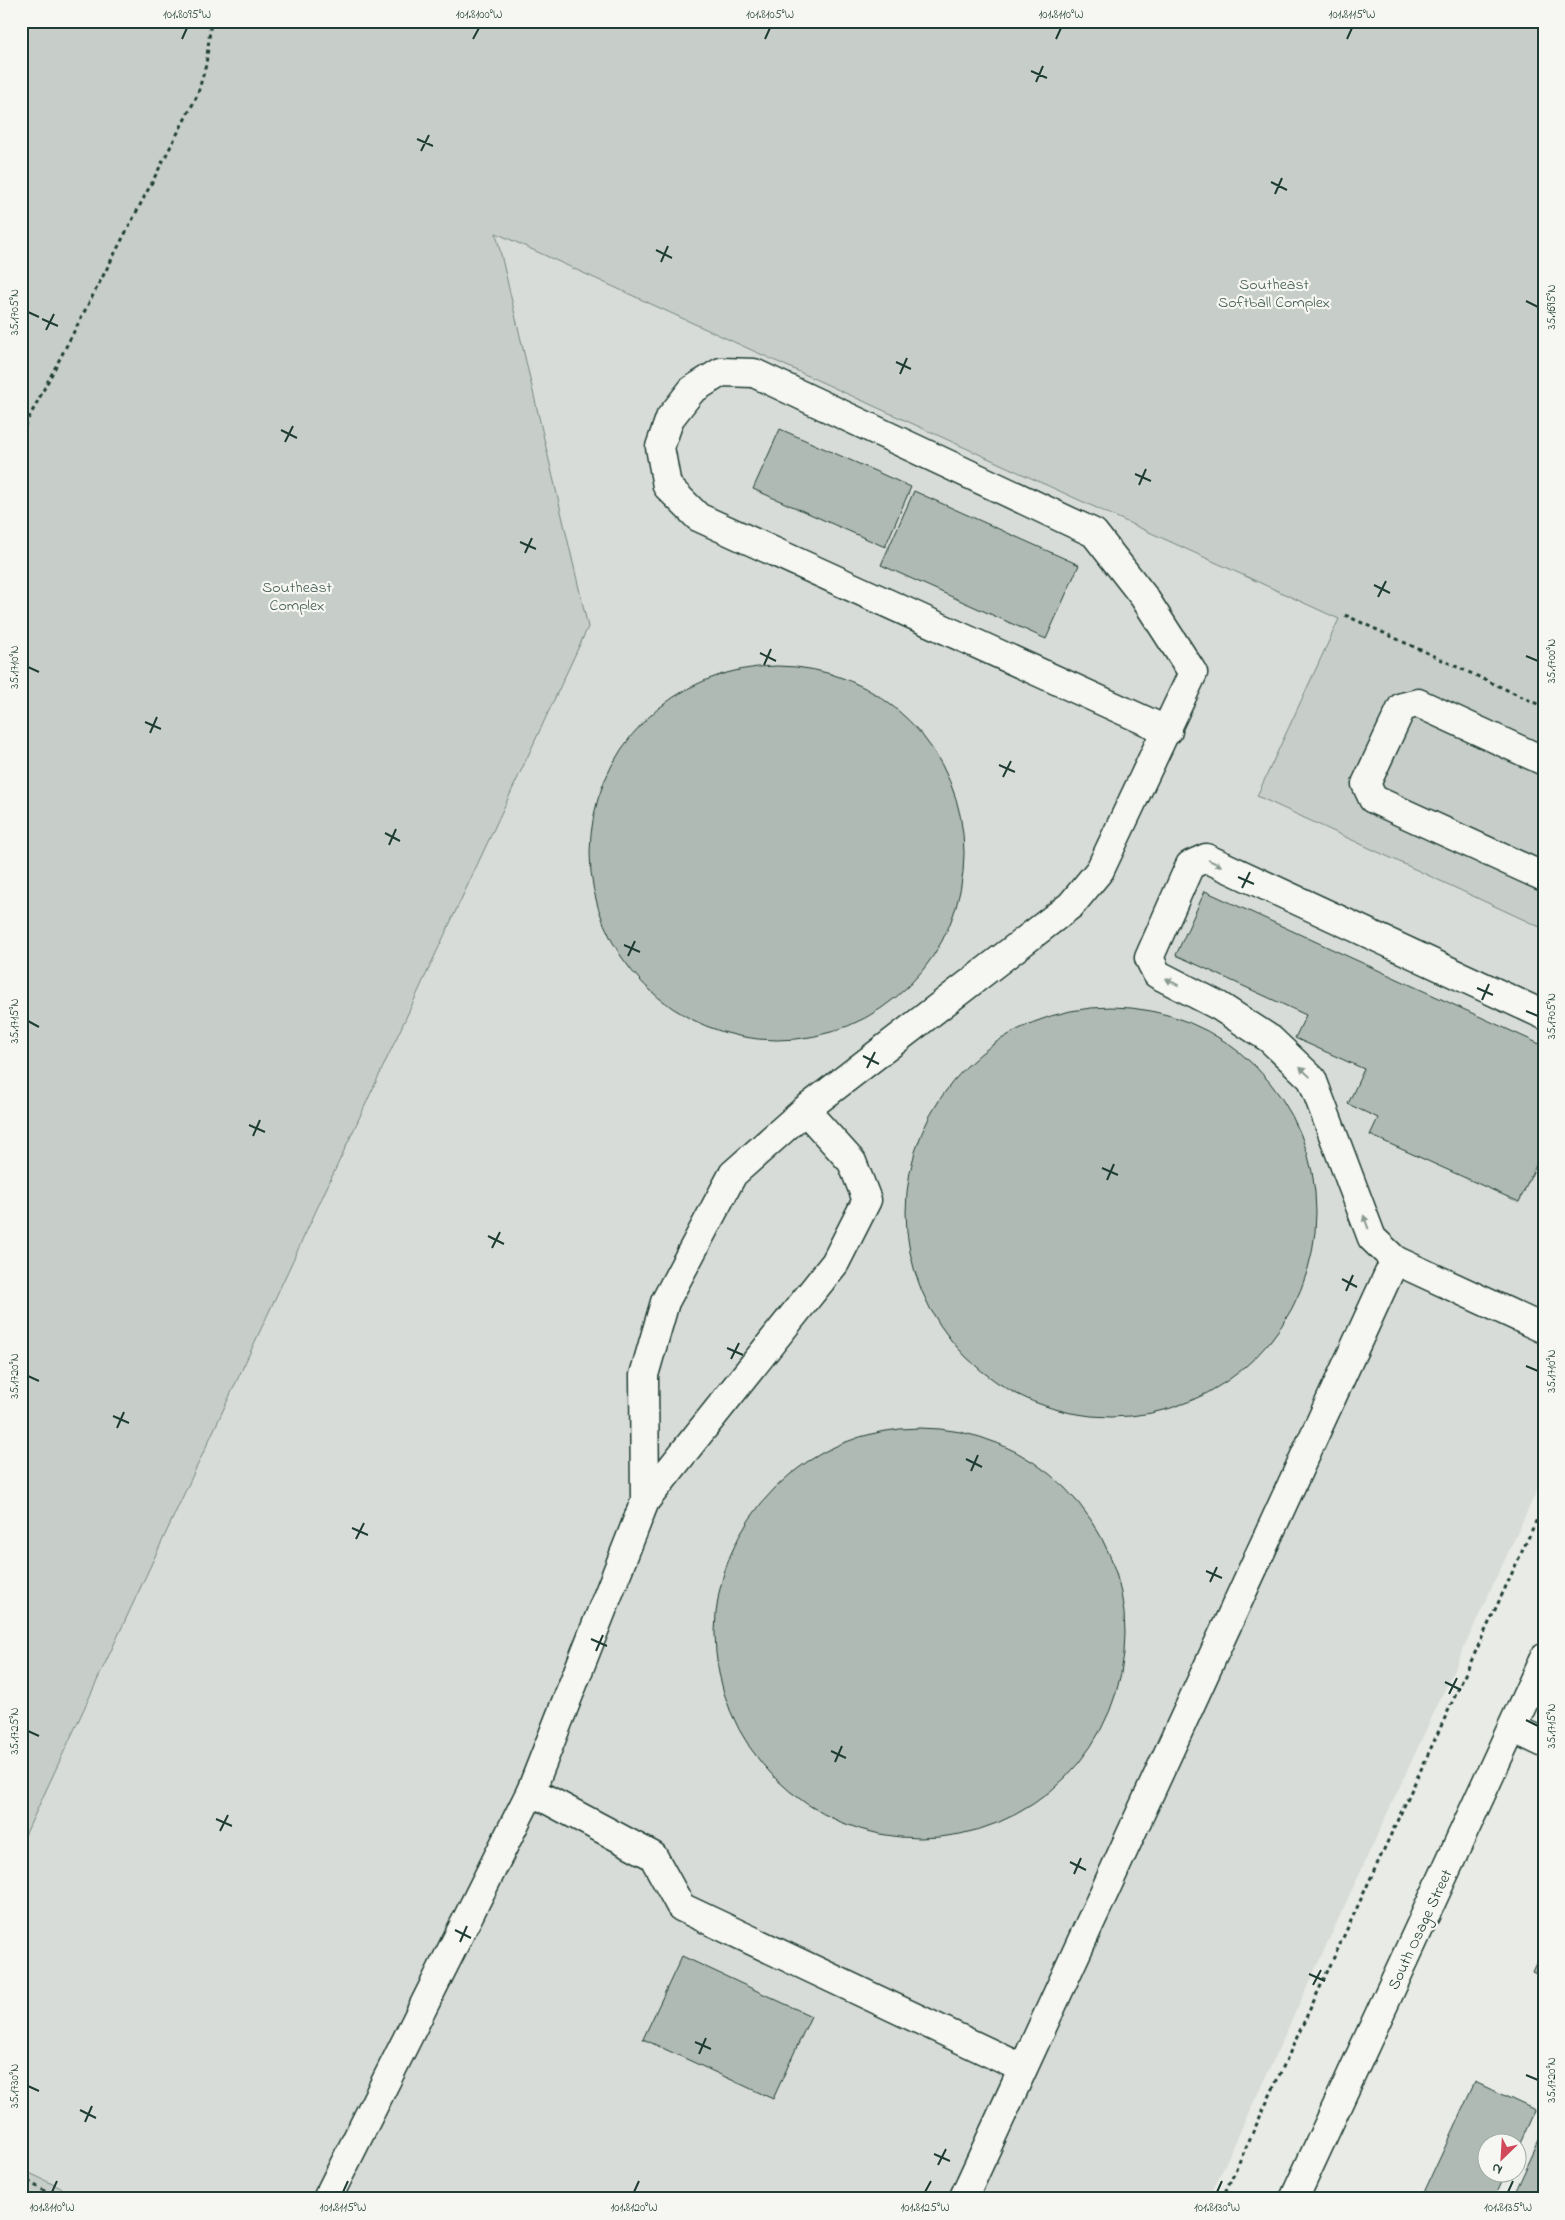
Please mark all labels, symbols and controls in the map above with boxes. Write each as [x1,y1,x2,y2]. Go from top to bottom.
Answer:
text: 101.8095°W [163,6,211,24]
text: 101.8100°W [456,6,502,24]
text: 101.8105°W [746,6,794,24]
text: 101.8110°W [1038,6,1084,24]
text: 101.8115°W [1329,6,1375,24]
park label: Southeast Softball Complex [1218,273,1330,315]
text: 35.1695°N [1543,284,1561,330]
text: 35.1705°N [6,289,24,335]
park label: Southeast Complex [262,576,333,618]
text: 35.1700°N [1543,639,1561,683]
text: 35.1710°N [6,645,24,689]
one-way arrow [1208,859,1222,867]
one-way arrow [1164,978,1179,986]
text: 35.1705°N [1543,993,1561,1039]
text: 35.1715°N [6,998,24,1044]
one-way arrow [1299,1066,1311,1078]
one-way arrow [1362,1214,1370,1229]
text: 35.1710°N [1543,1349,1561,1393]
text: 35.1720°N [6,1353,24,1399]
text: 35.1715°N [1543,1703,1561,1749]
text: 35.1725°N [6,1707,24,1755]
street label: South Osage Street [1382,1865,1460,1994]
text: 35.1720°N [1543,2057,1561,2103]
text: 35.1730°N [6,2064,24,2108]
north arrow [1478,2132,1528,2182]
text: N [1488,2157,1506,2180]
text: 101.8110°W [29,2199,75,2217]
text: 101.8115°W [320,2199,366,2217]
text: 101.8120°W [610,2199,658,2217]
text: 101.8125°W [901,2199,949,2217]
text: 101.8130°W [1194,2199,1240,2217]
text: 101.8135°W [1484,2199,1532,2217]

